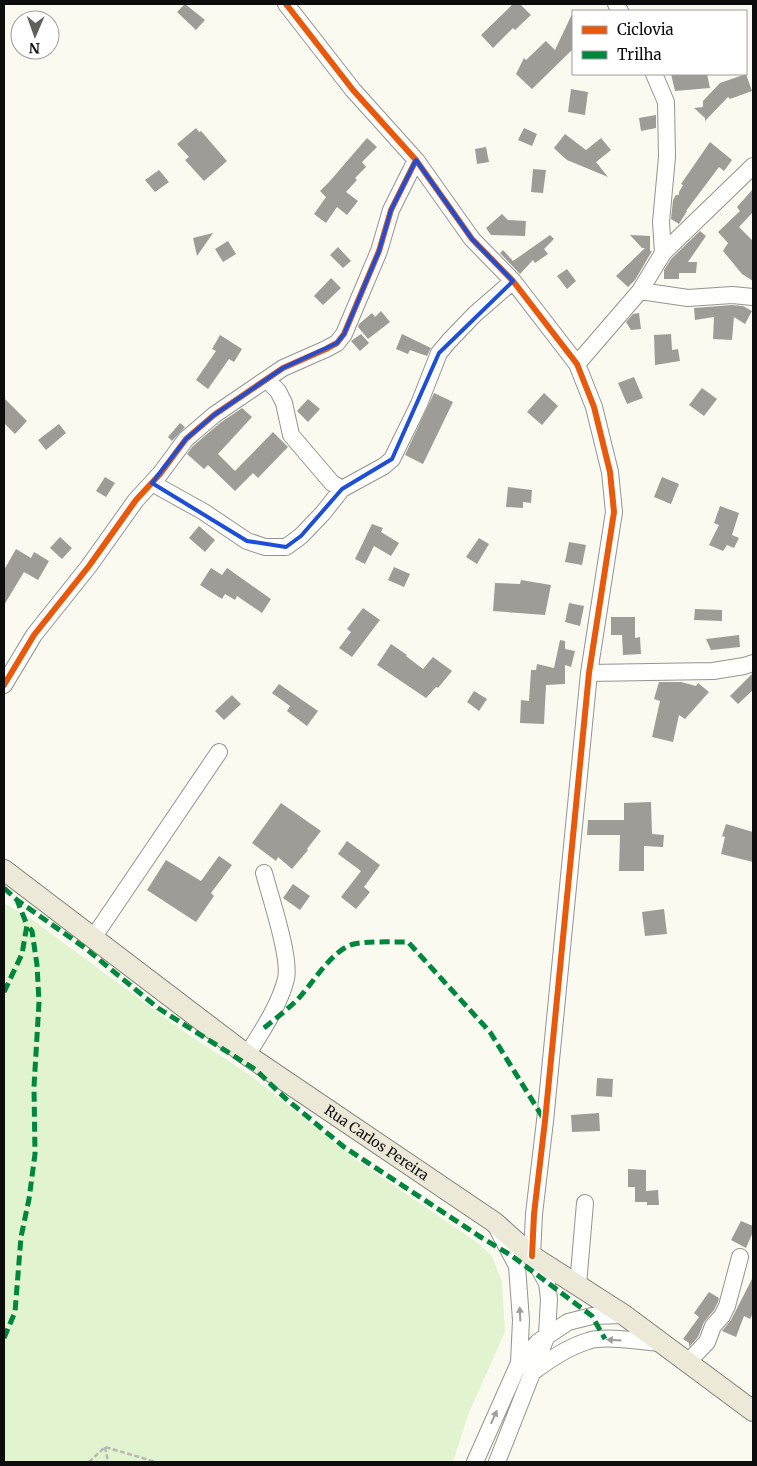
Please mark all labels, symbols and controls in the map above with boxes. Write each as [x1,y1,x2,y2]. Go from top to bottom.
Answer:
north arrow [10,10,60,60]
legend [572,10,747,75]
text: Ciclovia [617,20,674,39]
text: N [29,39,40,57]
text: Trilha [617,45,662,64]
street label: Rua Carlos Pereira [321,1101,433,1185]
one-way arrow [516,1306,524,1322]
one-way arrow [606,1335,622,1343]
one-way arrow [490,1410,498,1424]

